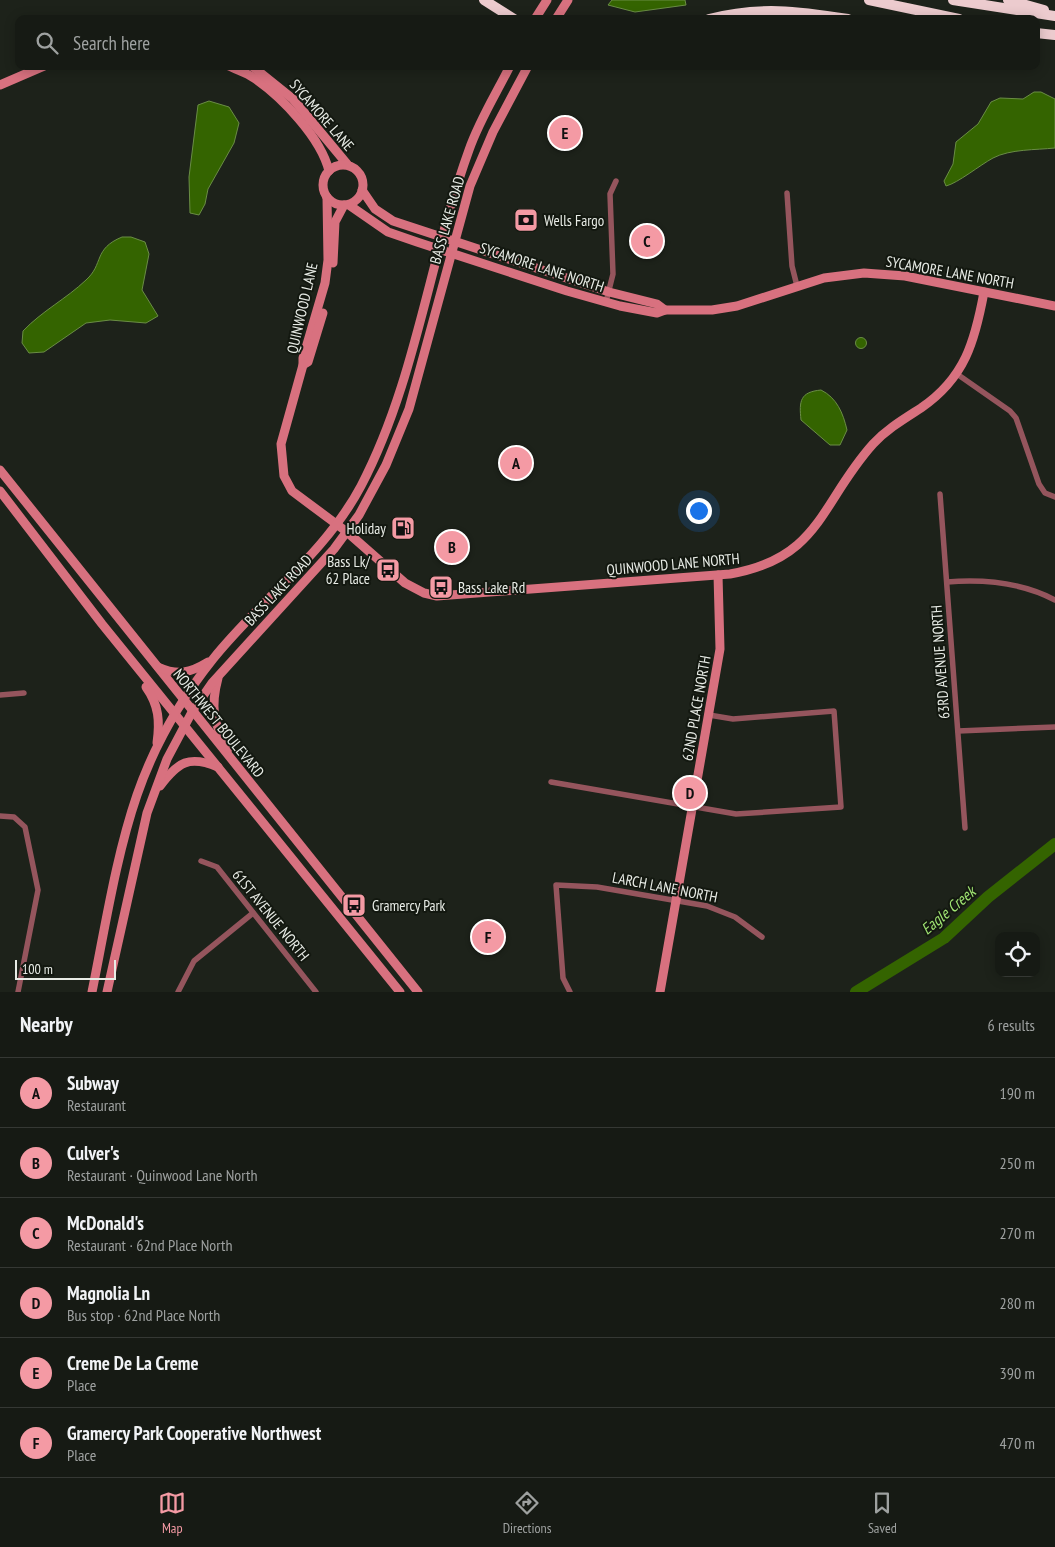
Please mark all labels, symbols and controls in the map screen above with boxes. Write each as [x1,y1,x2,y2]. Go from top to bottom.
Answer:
search box [15,15,1040,70]
icon: search [33,29,61,57]
text: Search here [73,31,150,55]
street label: SYCAMORE LANE [286,75,358,155]
pin: E [549,114,581,152]
street label: BASS LAKE ROAD [425,174,469,266]
bank icon: Wells Fargo [513,207,539,233]
place label: Wells Fargo [544,211,604,230]
pin: C [631,222,663,260]
street label: SYCAMORE LANE NORTH [477,238,607,296]
street label: SYCAMORE LANE NORTH [885,251,1015,293]
street label: QUINWOOD LANE [282,261,322,355]
pin: A [500,444,532,482]
your location [686,498,712,524]
fuel station icon: Holiday [390,515,416,541]
place label: Holiday [347,519,386,538]
pin: B [436,528,468,566]
street label: QUINWOOD LANE NORTH [606,549,740,579]
street label: BASS LAKE ROAD [240,550,316,629]
place label: Bass Lk/ 62 Place [326,552,371,588]
bus stop icon: Bass Lk/ 62 Place [375,557,401,583]
bus stop icon: Bass Lake Rd [428,574,454,600]
place label: Bass Lake Rd [458,578,525,597]
street label: 63RD AVENUE NORTH [927,604,953,720]
street label: 62ND PLACE NORTH [677,654,715,762]
street label: NORTHWEST BOULEVARD [169,665,269,781]
pin: D [674,774,706,812]
street label: 61ST AVENUE NORTH [228,866,314,964]
street label: LARCH LANE NORTH [611,867,719,907]
water label: Eagle Creek [917,880,981,938]
bus stop icon: Gramercy Park [341,892,367,918]
place label: Gramercy Park [372,896,446,915]
pin: F [472,918,504,956]
map controls [995,932,1040,977]
button: locate [995,932,1040,977]
scale bar [15,957,116,980]
text: 100 m [22,960,53,978]
text: Nearby [20,1011,73,1038]
text: 6 results [988,1015,1035,1035]
text: Subway [67,1071,119,1095]
text: A [32,1083,40,1103]
text: 190 m [1000,1083,1035,1103]
text: Restaurant [67,1095,126,1115]
text: Culver's [67,1141,119,1165]
text: B [32,1153,40,1173]
text: 250 m [1000,1153,1035,1173]
text: Restaurant · Quinwood Lane North [67,1165,257,1185]
text: McDonald's [67,1211,144,1235]
text: C [32,1223,40,1243]
text: 270 m [1000,1223,1035,1243]
text: Restaurant · 62nd Place North [67,1235,232,1255]
text: Magnolia Ln [67,1281,150,1305]
text: D [32,1293,40,1313]
text: 280 m [1000,1293,1035,1313]
text: Bus stop · 62nd Place North [67,1305,220,1325]
text: Creme De La Creme [67,1351,199,1375]
text: E [33,1363,39,1383]
text: 390 m [1000,1363,1035,1383]
text: Place [67,1375,96,1395]
text: Gramercy Park Cooperative Northwest [67,1421,321,1445]
text: F [33,1433,39,1453]
text: 470 m [1000,1433,1035,1453]
text: Place [67,1445,96,1465]
tab: Map [158,1489,186,1537]
tab: Directions [503,1489,551,1537]
tab: Saved [868,1489,897,1537]

